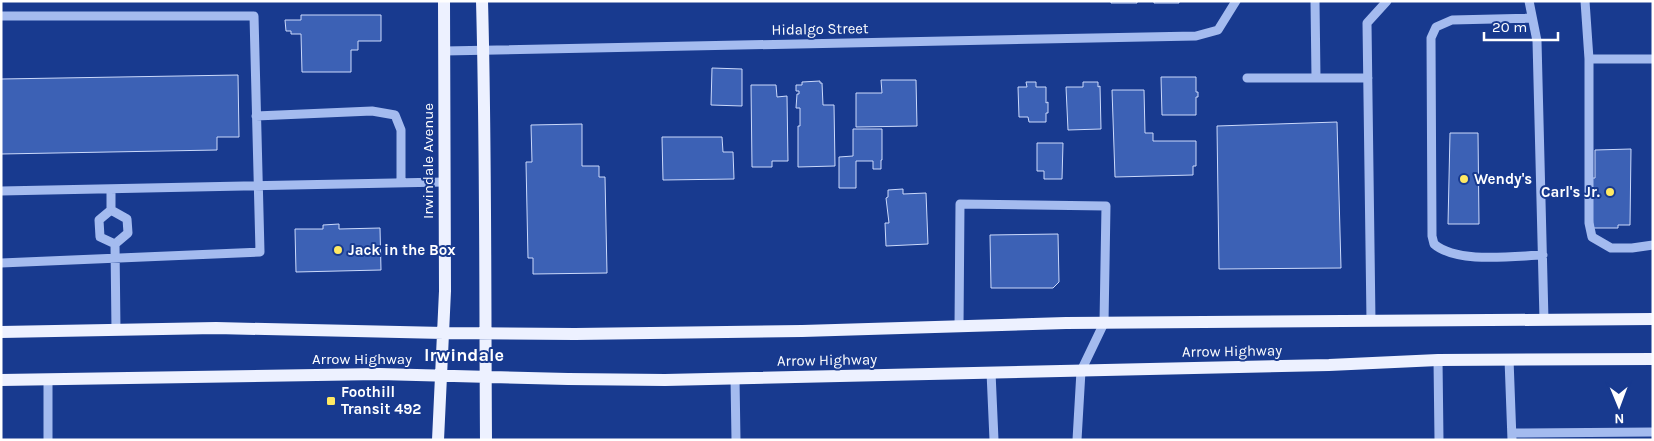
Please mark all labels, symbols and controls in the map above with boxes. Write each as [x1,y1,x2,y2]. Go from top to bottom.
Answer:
scale bar [1484,10,1558,42]
text: 20 m [1492,18,1527,36]
street label: Hidalgo Street [771,19,869,39]
street label: Irwindale Avenue [419,103,437,219]
place label: Wendy's [1474,170,1532,188]
marker: Wendy's [1458,173,1470,185]
place label: Carl's Jr. [1541,183,1600,201]
marker: Carl's Jr. [1604,186,1616,198]
place label: Jack in the Box [348,241,456,259]
marker: Jack in the Box [332,244,344,256]
street label: Arrow Highway [1182,341,1282,361]
district label: Irwindale [424,344,504,366]
street label: Arrow Highway [312,350,412,368]
street label: Arrow Highway [777,350,877,370]
north arrow [1594,381,1644,431]
place label: Foothill Transit 492 [341,383,421,418]
marker: Foothill Transit 492 [325,395,337,407]
text: N [1614,410,1624,427]

